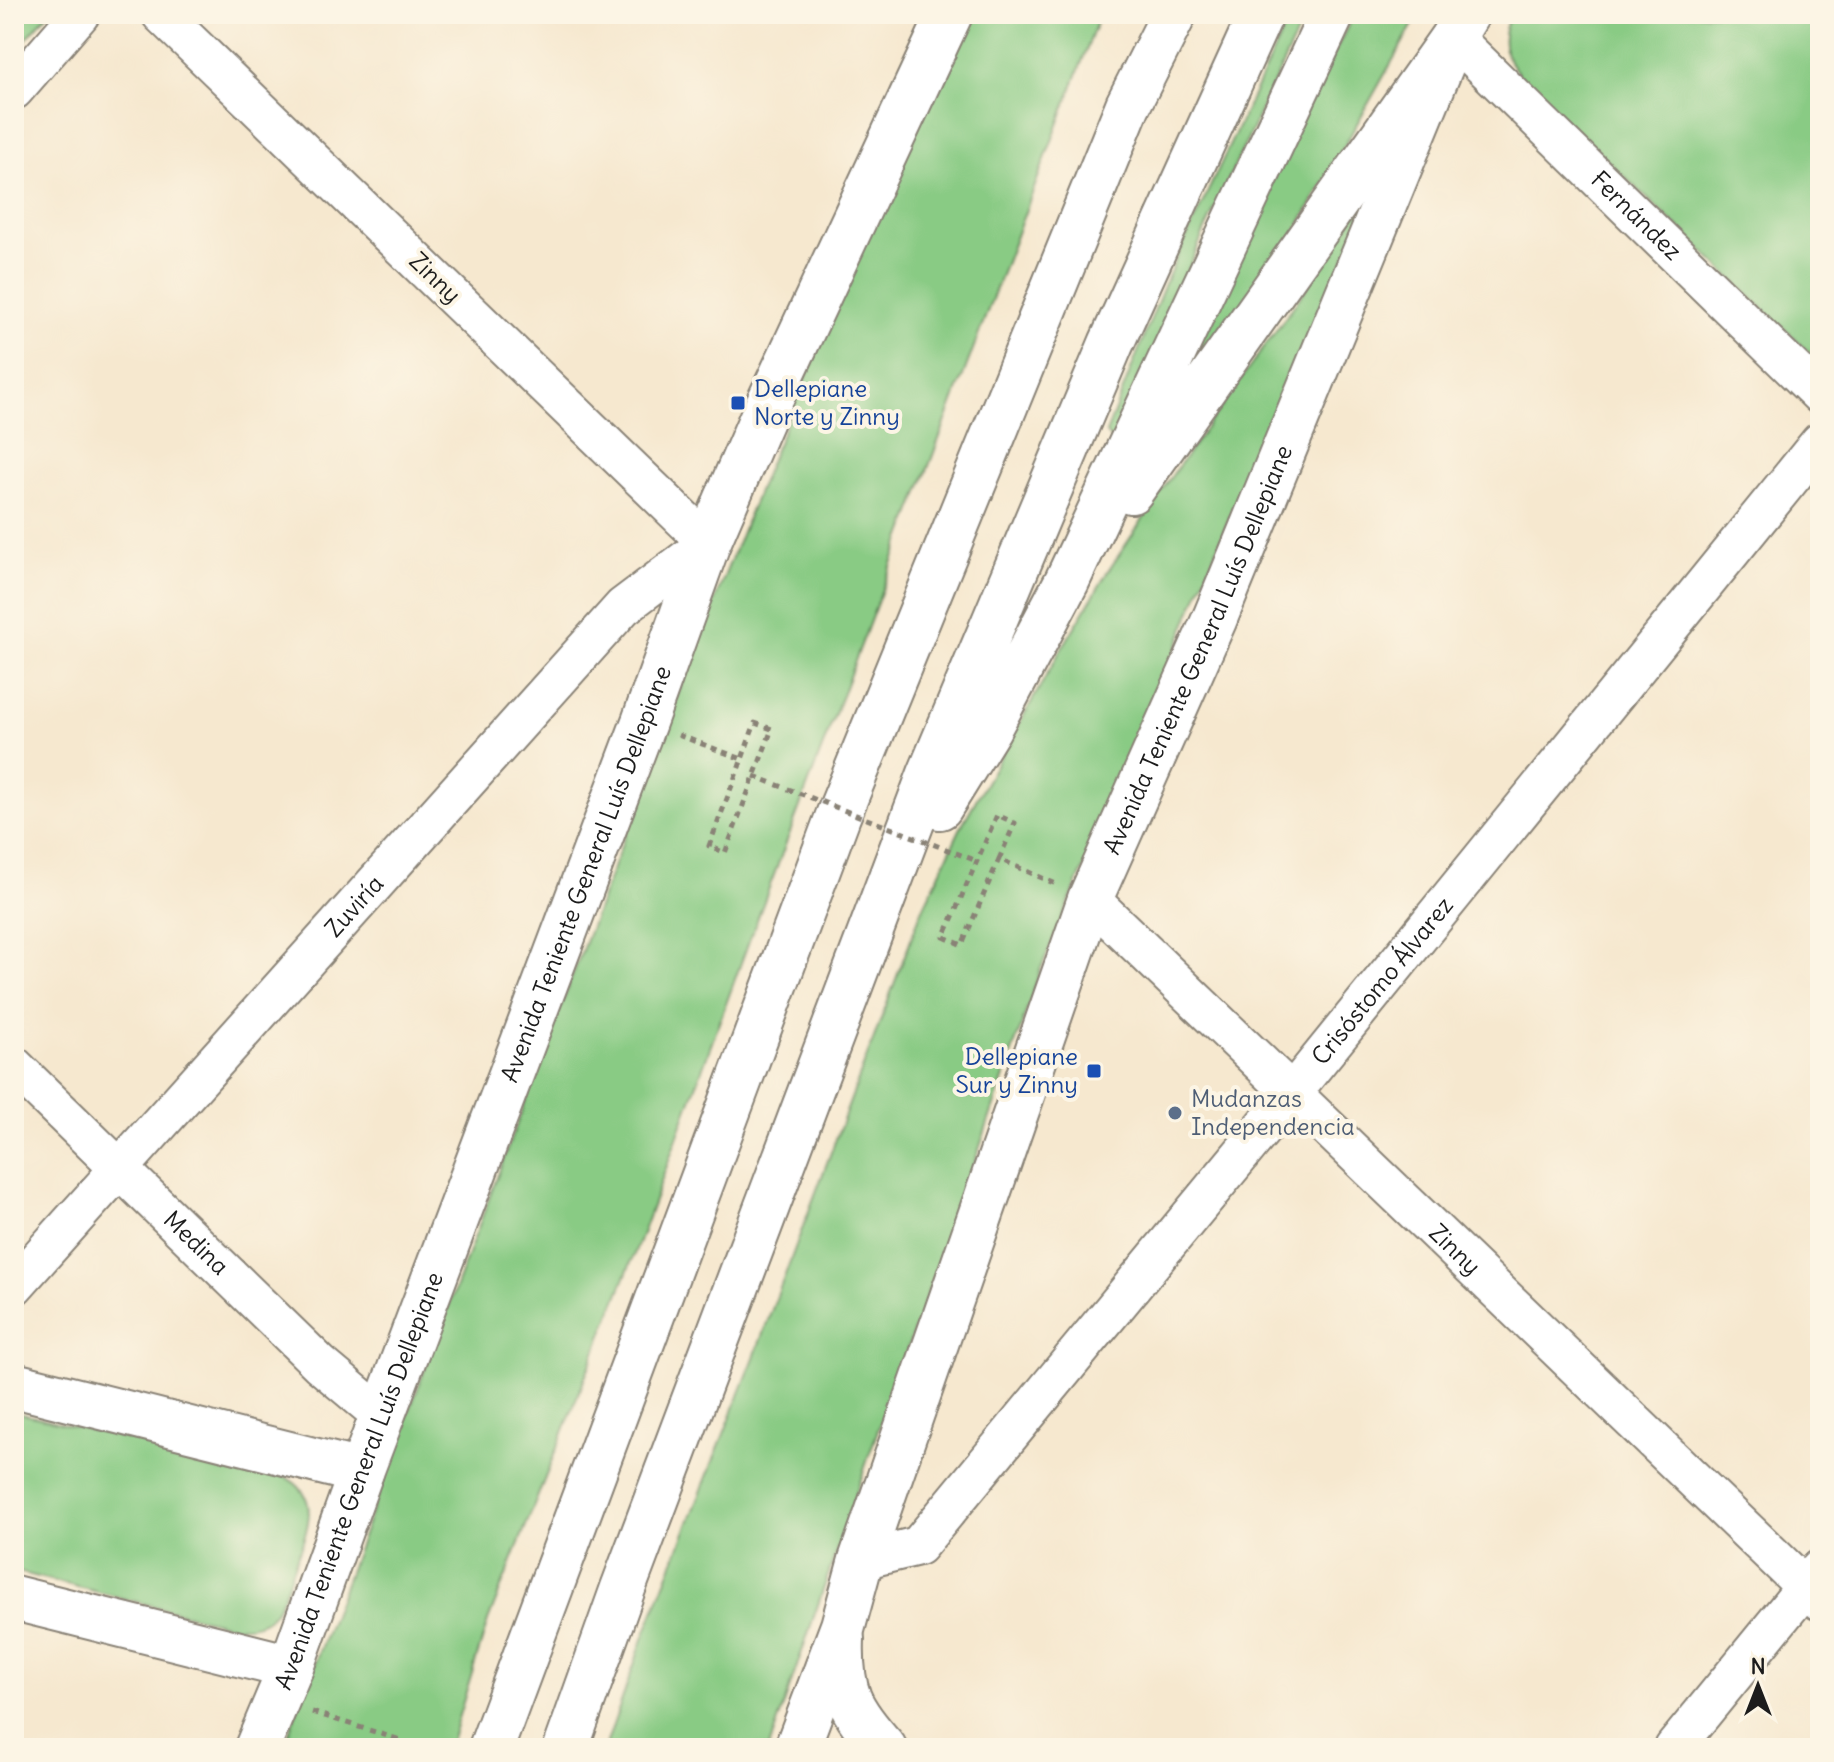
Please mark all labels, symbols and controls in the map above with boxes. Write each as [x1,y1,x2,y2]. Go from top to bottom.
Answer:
street label: Fernández [1585,164,1689,266]
street label: Zinny [404,246,468,309]
place label: Dellepiane Norte y Zinny [754,373,900,431]
marker: Dellepiane Norte y Zinny [729,394,747,412]
street label: Avenida Teniente General Luís Dellepiane [1096,440,1298,859]
street label: Avenida Teniente General Luís Dellepiane [493,661,677,1086]
street label: Zuviría [318,868,389,943]
street label: Crisóstomo Álvarez [1305,890,1459,1071]
place label: Dellepiane Sur y Zinny [955,1041,1078,1099]
marker: Dellepiane Sur y Zinny [1085,1062,1103,1080]
place label: Mudanzas Independencia [1191,1083,1355,1141]
marker: Mudanzas Independencia [1166,1104,1184,1122]
street label: Medina [158,1204,236,1281]
street label: Zinny [1423,1217,1488,1281]
street label: Avenida Teniente General Luís Dellepiane [267,1268,449,1694]
north arrow [1718,1646,1798,1726]
text: N [1750,1652,1766,1680]

